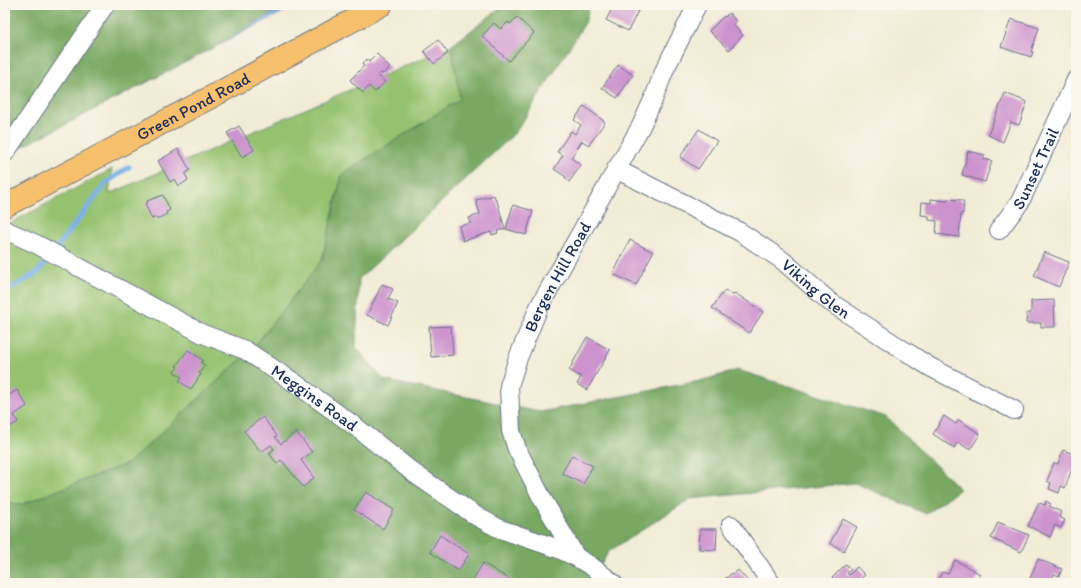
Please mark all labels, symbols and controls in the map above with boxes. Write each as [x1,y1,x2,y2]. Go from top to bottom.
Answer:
street label: Green Pond Road [133,68,253,145]
street label: Sunset Trail [1008,124,1063,213]
street label: Bergen Hill Road [520,217,595,335]
street label: Viking Glen [778,254,854,323]
street label: Meggins Road [268,360,362,435]

